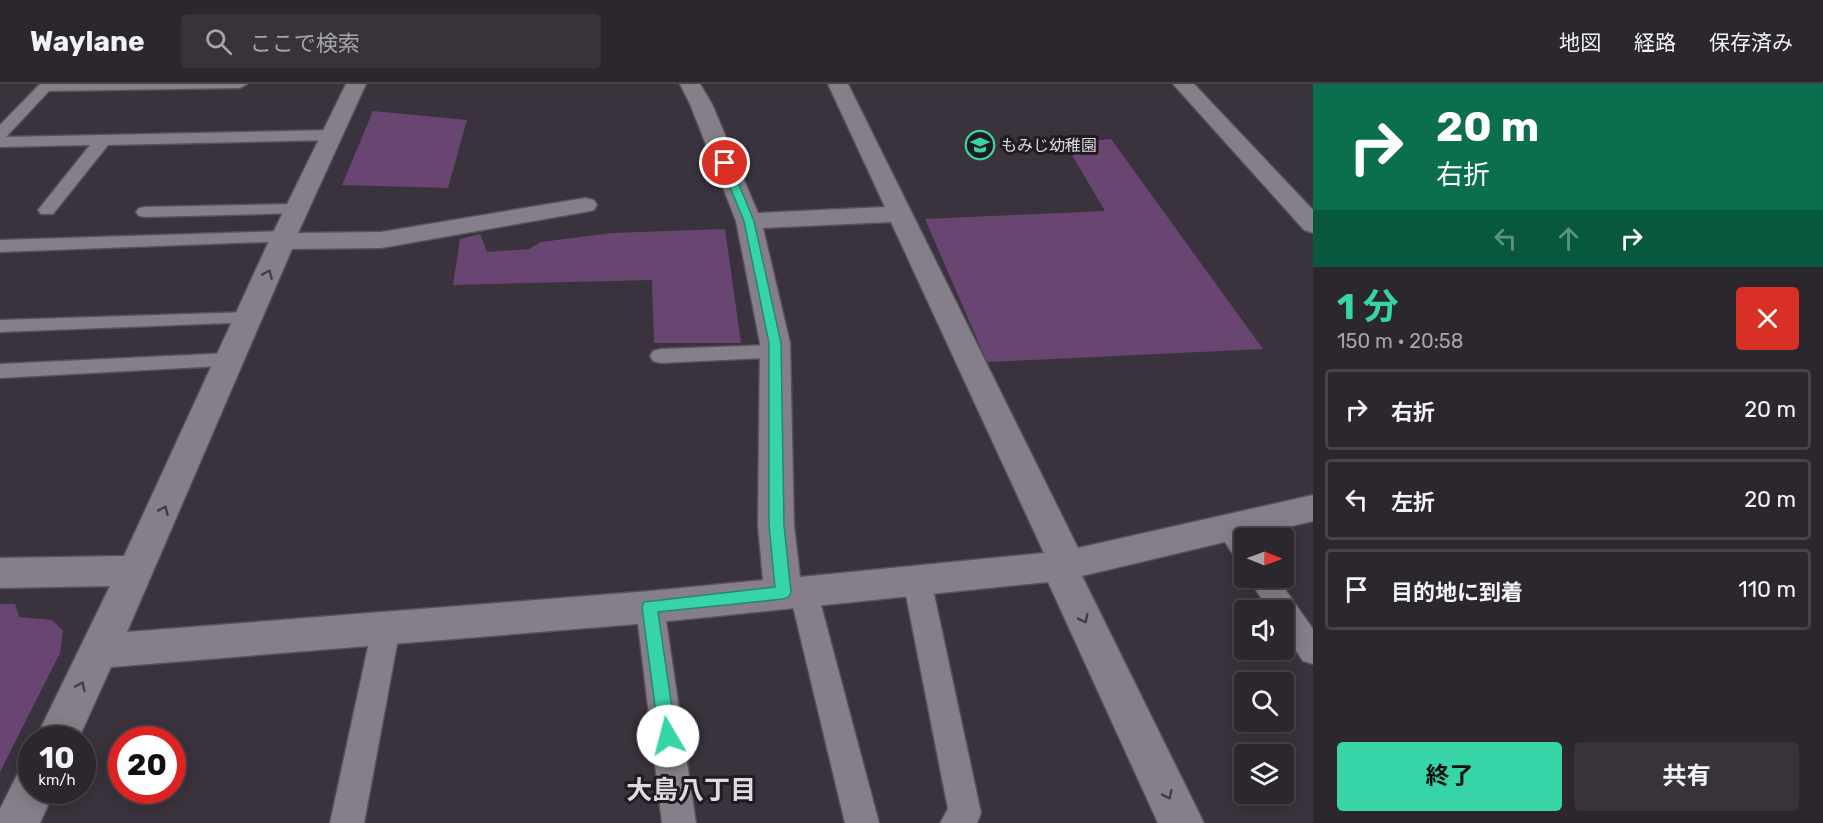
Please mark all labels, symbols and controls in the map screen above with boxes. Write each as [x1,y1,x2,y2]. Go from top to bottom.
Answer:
search box [181,14,601,68]
text: Waylane [30,25,145,58]
icon: search [202,25,235,58]
text: ここで検索 [250,30,360,57]
text: 地図 [1559,30,1601,55]
text: 経路 [1634,30,1676,55]
text: 保存済み [1709,30,1793,55]
text: 20 m [1436,102,1539,152]
icon: right [1337,108,1415,186]
school or university icon: もみじ幼稚園 [964,129,996,161]
place label: もみじ幼稚園 [1001,136,1097,155]
pin [699,137,750,188]
icon: arrive [708,146,741,179]
text: 右折 [1436,159,1490,191]
icon: left [1489,222,1522,255]
icon: ahead [1552,222,1585,255]
icon: right [1615,222,1648,255]
one-way arrow [261,269,273,280]
text: 1 分 [1337,285,1399,328]
button: close [1736,287,1799,350]
text: 150 m · 20:58 [1337,329,1463,353]
icon: right [1340,393,1373,426]
text: 20 m [1744,396,1796,423]
text: 右折 [1391,399,1435,426]
icon: left [1340,483,1373,516]
text: 20 m [1744,486,1796,513]
text: 左折 [1391,489,1435,516]
one-way arrow [157,505,169,516]
north arrow [1234,528,1294,588]
map controls [1234,528,1294,804]
icon: arrive [1340,573,1373,606]
text: 110 m [1738,576,1796,603]
text: 目的地に到着 [1391,579,1523,606]
button: sound [1234,600,1294,660]
one-way arrow [1076,612,1088,623]
button: search [1234,672,1294,732]
one-way arrow [74,682,86,693]
position arrow [636,704,700,768]
speed limit sign: 20 [108,726,186,804]
text: 10 [39,740,75,776]
button: 終了 [1337,742,1562,811]
button: 共有 [1574,742,1799,811]
button: layers [1234,744,1294,804]
text: km/h [38,771,76,789]
district label: 大島八丁目 [626,775,756,806]
one-way arrow [1161,788,1172,799]

